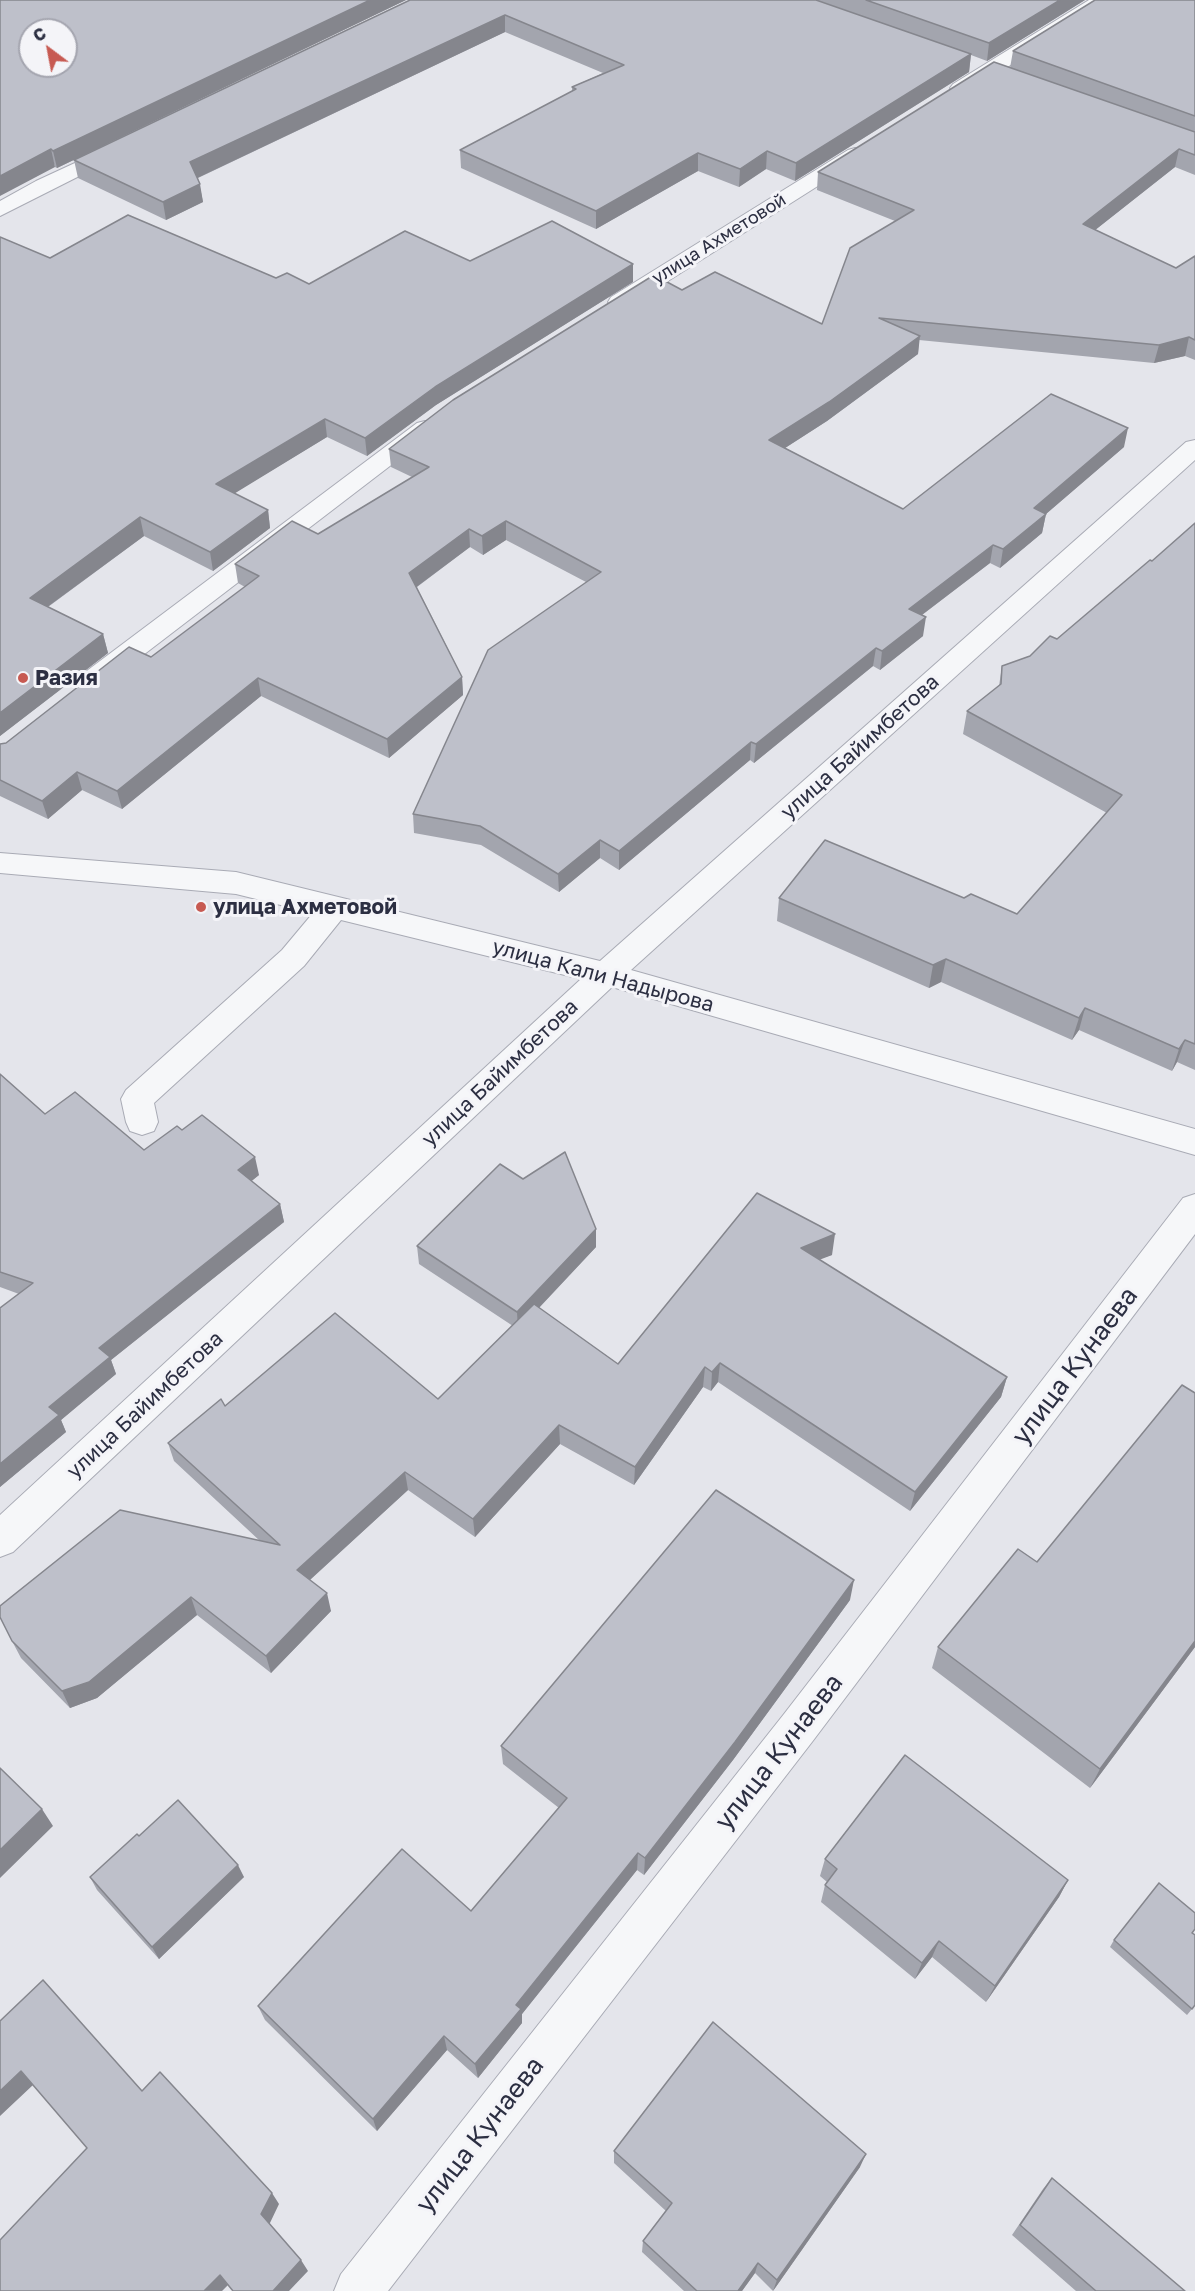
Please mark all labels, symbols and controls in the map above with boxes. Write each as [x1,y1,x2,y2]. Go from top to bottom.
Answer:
north arrow [18,18,78,78]
text: С [29,23,50,46]
street label: улица Ахметовой [648,189,790,289]
place label: Разия [35,665,98,691]
street label: улица Байимбетова [776,669,944,825]
marker: Разия [16,671,30,685]
place label: улица Ахметовой [213,894,397,920]
marker: улица Ахметовой [194,900,208,914]
street label: улица Кали Надырова [489,934,717,1018]
street label: улица Байимбетова [417,994,583,1152]
street label: улица Кунаева [1006,1281,1144,1451]
street label: улица Байимбетова [62,1326,228,1484]
street label: улица Кунаева [708,1668,850,1836]
street label: улица Кунаева [409,2051,551,2219]

